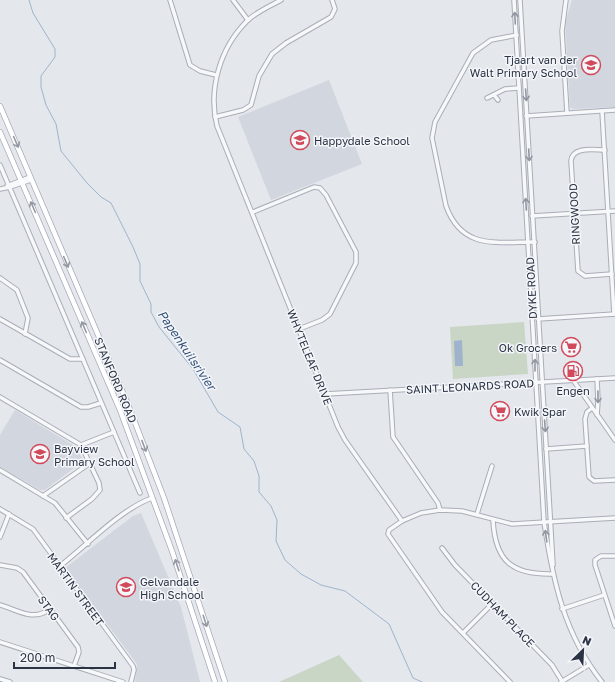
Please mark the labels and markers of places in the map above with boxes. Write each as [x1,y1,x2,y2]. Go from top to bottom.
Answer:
place label: Tjaart van der Walt Primary School [470,53,578,79]
school or university icon: Tjaart van der Walt Primary School [580,54,602,76]
school or university icon: Happydale School [289,129,311,151]
place label: Happydale School [314,134,410,147]
supermarket icon: Ok Grocers [560,336,582,358]
place label: Ok Grocers [499,341,557,354]
fuel station icon: Engen [562,360,584,382]
place label: Engen [556,384,590,397]
supermarket icon: Kwik Spar [489,400,511,422]
place label: Kwik Spar [514,405,567,418]
place label: Bayview Primary School [54,442,135,468]
school or university icon: Bayview Primary School [29,443,51,465]
place label: Gelvandale High School [140,575,205,601]
school or university icon: Gelvandale High School [115,576,137,598]

